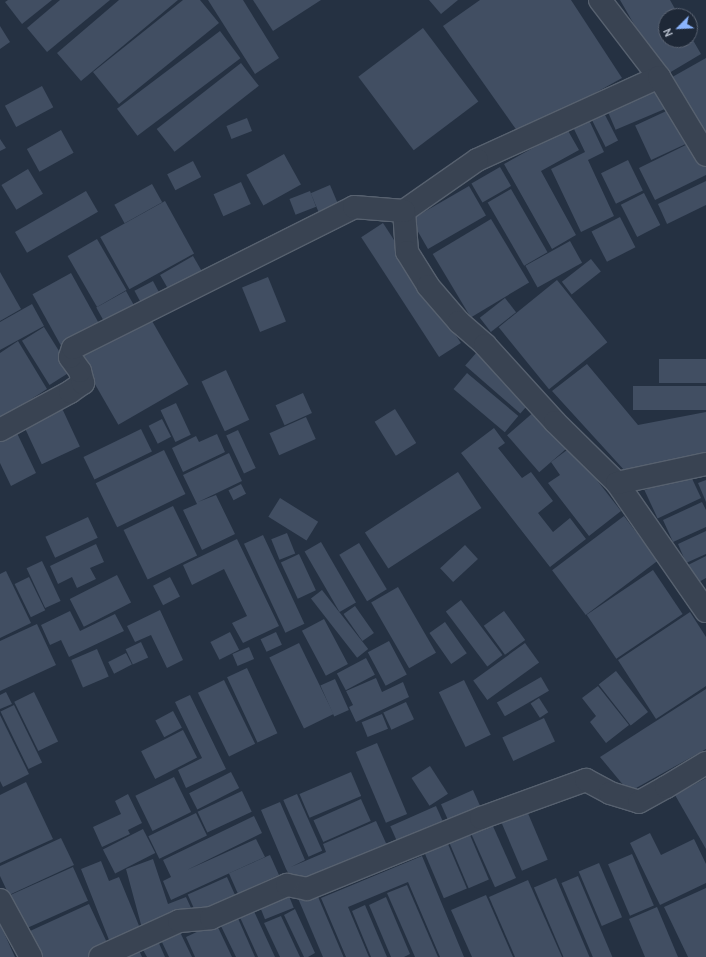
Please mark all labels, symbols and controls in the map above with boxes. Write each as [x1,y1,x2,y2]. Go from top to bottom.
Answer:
north arrow [658,8,698,48]
text: N [660,26,676,39]

